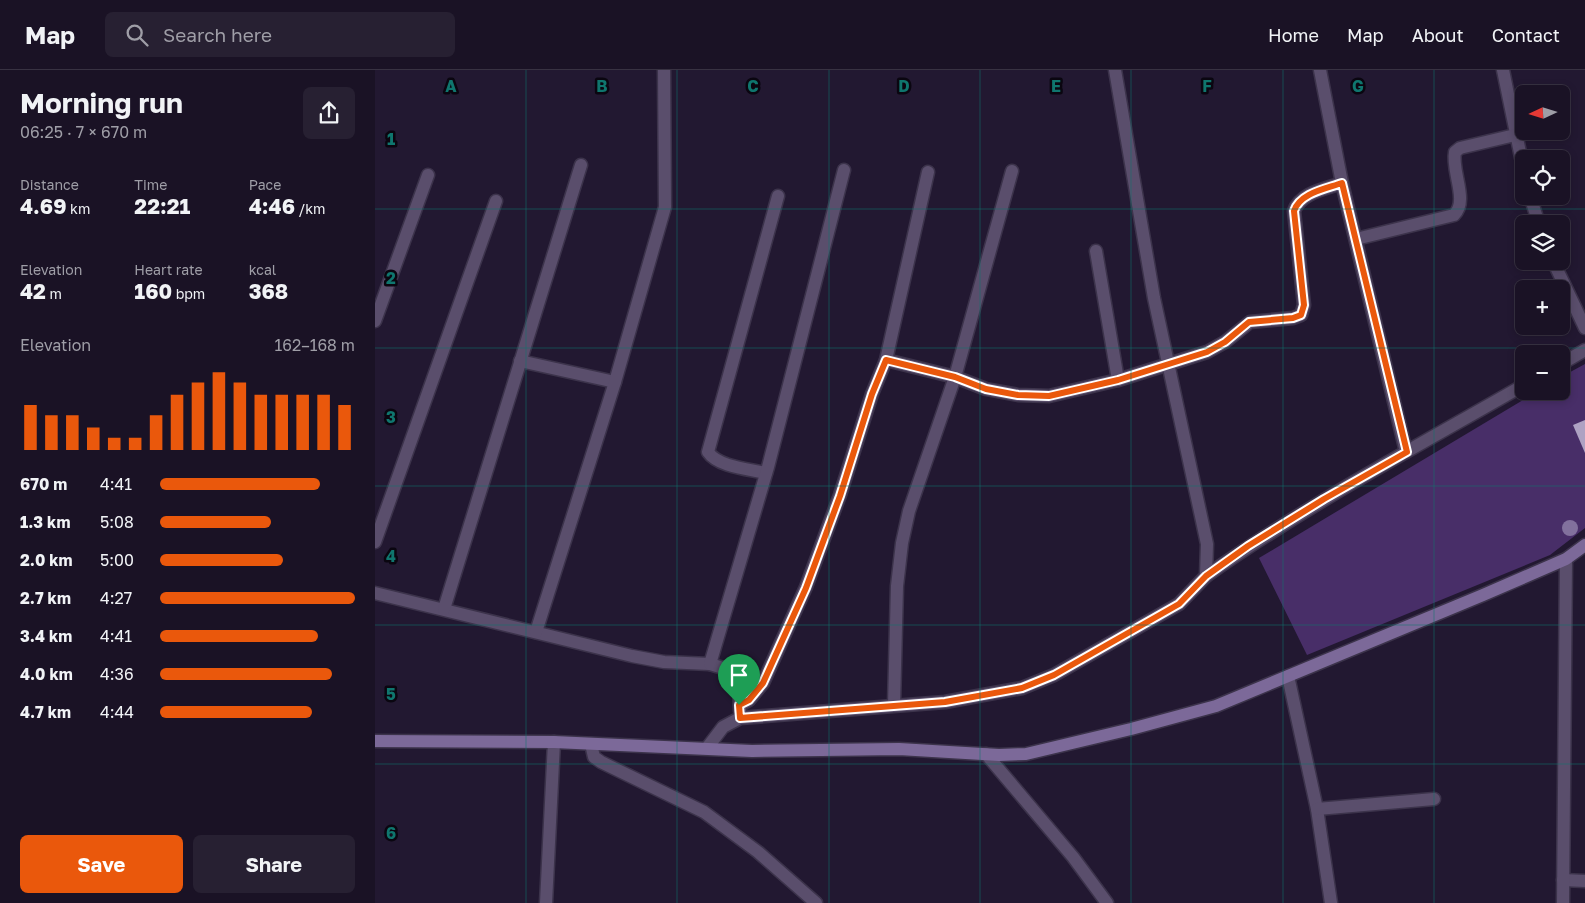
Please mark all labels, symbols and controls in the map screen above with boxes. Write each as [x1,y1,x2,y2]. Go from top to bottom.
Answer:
search box [105,12,455,57]
text: Map [25,20,75,49]
icon: search [123,21,151,49]
text: Search here [163,23,272,46]
text: Home [1268,24,1319,46]
text: Map [1347,24,1384,46]
text: About [1412,24,1464,46]
text: Contact [1492,24,1560,46]
text: A [445,76,457,96]
text: B [596,76,608,96]
text: C [747,76,759,96]
text: D [898,76,910,96]
text: E [1051,76,1061,96]
text: F [1202,76,1212,96]
text: G [1352,76,1364,96]
north arrow [1515,85,1570,140]
map controls [1515,85,1570,400]
text: Morning run [20,86,183,119]
button: share [303,87,355,139]
text: 06:25 · 7 × 670 m [20,122,147,142]
text: 1 [387,129,395,149]
button: locate [1515,150,1570,205]
text: Distance [20,176,79,193]
text: Time [134,176,167,193]
text: Pace [249,176,281,193]
text: 4.69 [20,193,67,219]
text: 22:21 [134,193,190,219]
text: 4:46 [249,193,295,219]
text: km [67,200,90,217]
text: /km [295,200,326,217]
button: layers [1515,215,1570,270]
text: Elevation [20,261,82,278]
text: Heart rate [134,261,203,278]
text: kcal [249,261,276,278]
text: 2 [386,268,396,288]
text: 42 [20,278,46,304]
text: 160 [134,278,172,304]
text: 368 [249,278,288,304]
button: + [1515,280,1570,335]
text: m [46,285,62,302]
text: bpm [172,285,205,302]
text: Elevation [20,335,91,355]
text: 162–168 m [274,335,355,355]
button: − [1515,345,1570,400]
text: 3 [386,407,396,427]
text: 670 m [20,474,67,494]
text: 4:41 [100,474,132,494]
text: 1.3 km [20,512,70,532]
text: 5:08 [100,512,134,532]
text: 4 [386,546,396,566]
text: 2.0 km [20,550,73,570]
text: 5:00 [100,550,134,570]
text: 2.7 km [20,588,71,608]
text: 4:27 [100,588,132,608]
text: 3.4 km [20,626,72,646]
text: 4:41 [100,626,132,646]
pin [718,654,760,705]
icon: arrive [725,661,753,689]
text: 4.0 km [20,664,73,684]
text: 4:36 [100,664,134,684]
text: 5 [386,684,396,704]
text: 4.7 km [20,702,71,722]
text: 4:44 [100,702,134,722]
text: 6 [386,823,396,843]
button: Save [20,835,183,893]
button: Share [193,835,355,893]

